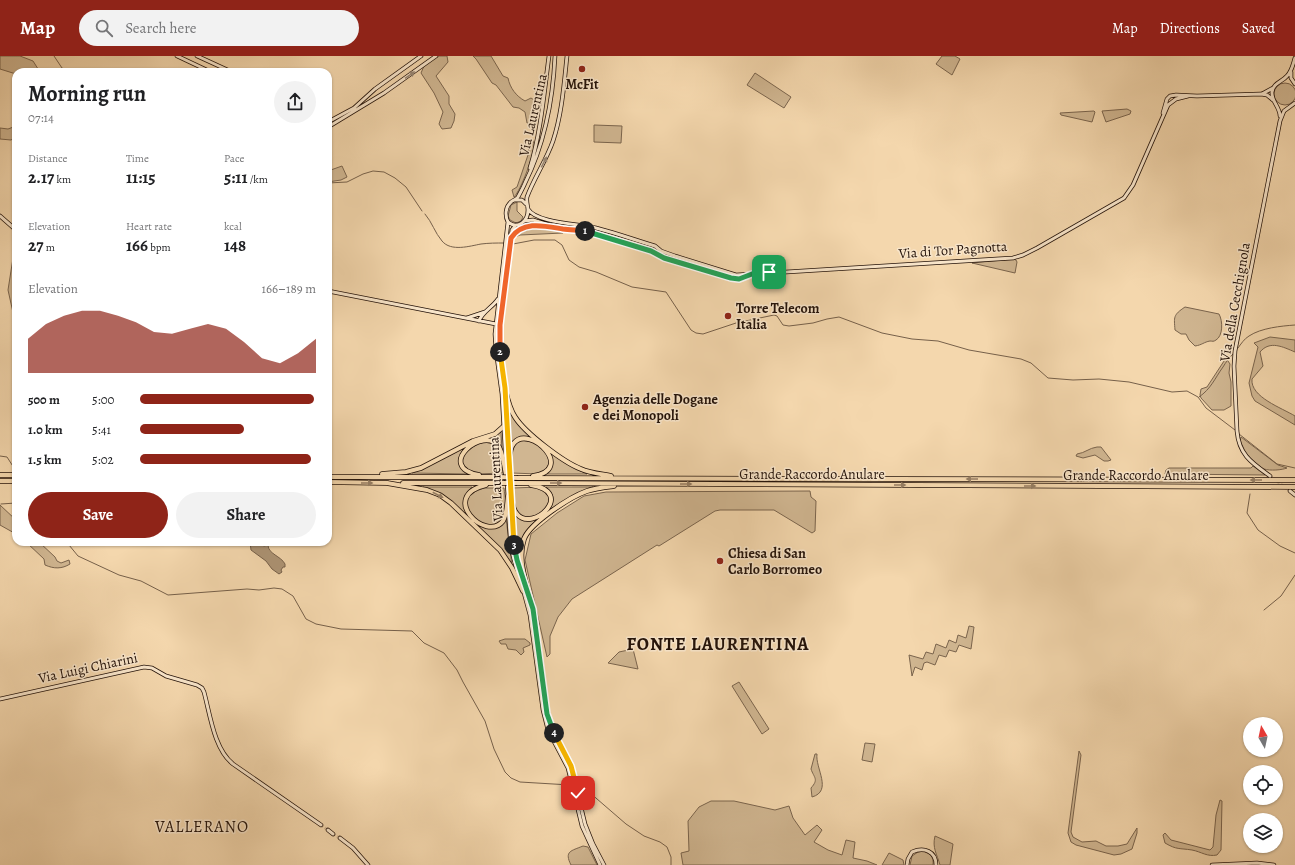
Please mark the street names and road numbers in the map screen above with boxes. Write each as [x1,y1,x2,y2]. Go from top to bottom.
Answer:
street label: Via Laurentina [514,71,552,159]
street label: Via di Tor Pagnotta [897,237,1008,263]
street label: Via della Cecchignola [1215,241,1255,364]
street label: Via Laurentina [484,436,508,523]
street label: Grande Raccordo Anulare [739,465,885,484]
street label: Grande Raccordo Anulare [1063,466,1209,485]
street label: Via Luigi Chiarini [36,648,140,688]

